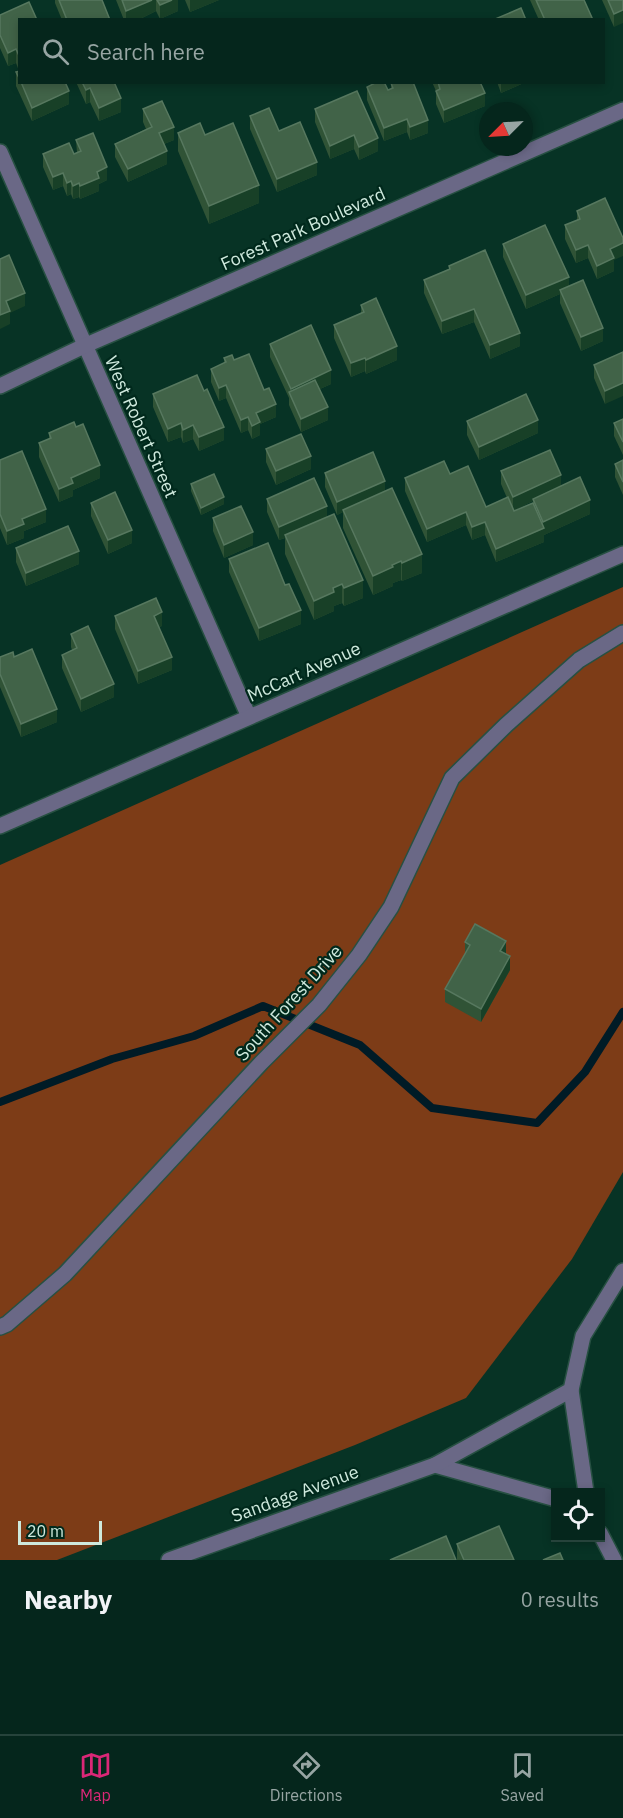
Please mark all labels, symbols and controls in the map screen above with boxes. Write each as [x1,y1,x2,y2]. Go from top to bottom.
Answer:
search box [18,18,605,84]
icon: search [39,35,72,68]
text: Search here [87,37,205,66]
north arrow [479,102,533,156]
street label: Forest Park Boulevard [217,182,389,275]
street label: West Robert Street [100,352,183,501]
street label: McCart Avenue [243,636,364,707]
street label: South Forest Drive [230,940,347,1066]
street label: Sandage Avenue [228,1460,362,1527]
map controls [551,1488,605,1542]
button: locate [551,1488,605,1542]
scale bar [18,1518,102,1546]
text: 20 m [27,1521,64,1541]
text: Nearby [24,1582,112,1616]
text: 0 results [521,1586,599,1613]
tab: Map [79,1749,112,1805]
tab: Directions [270,1749,343,1805]
tab: Saved [501,1749,544,1805]

